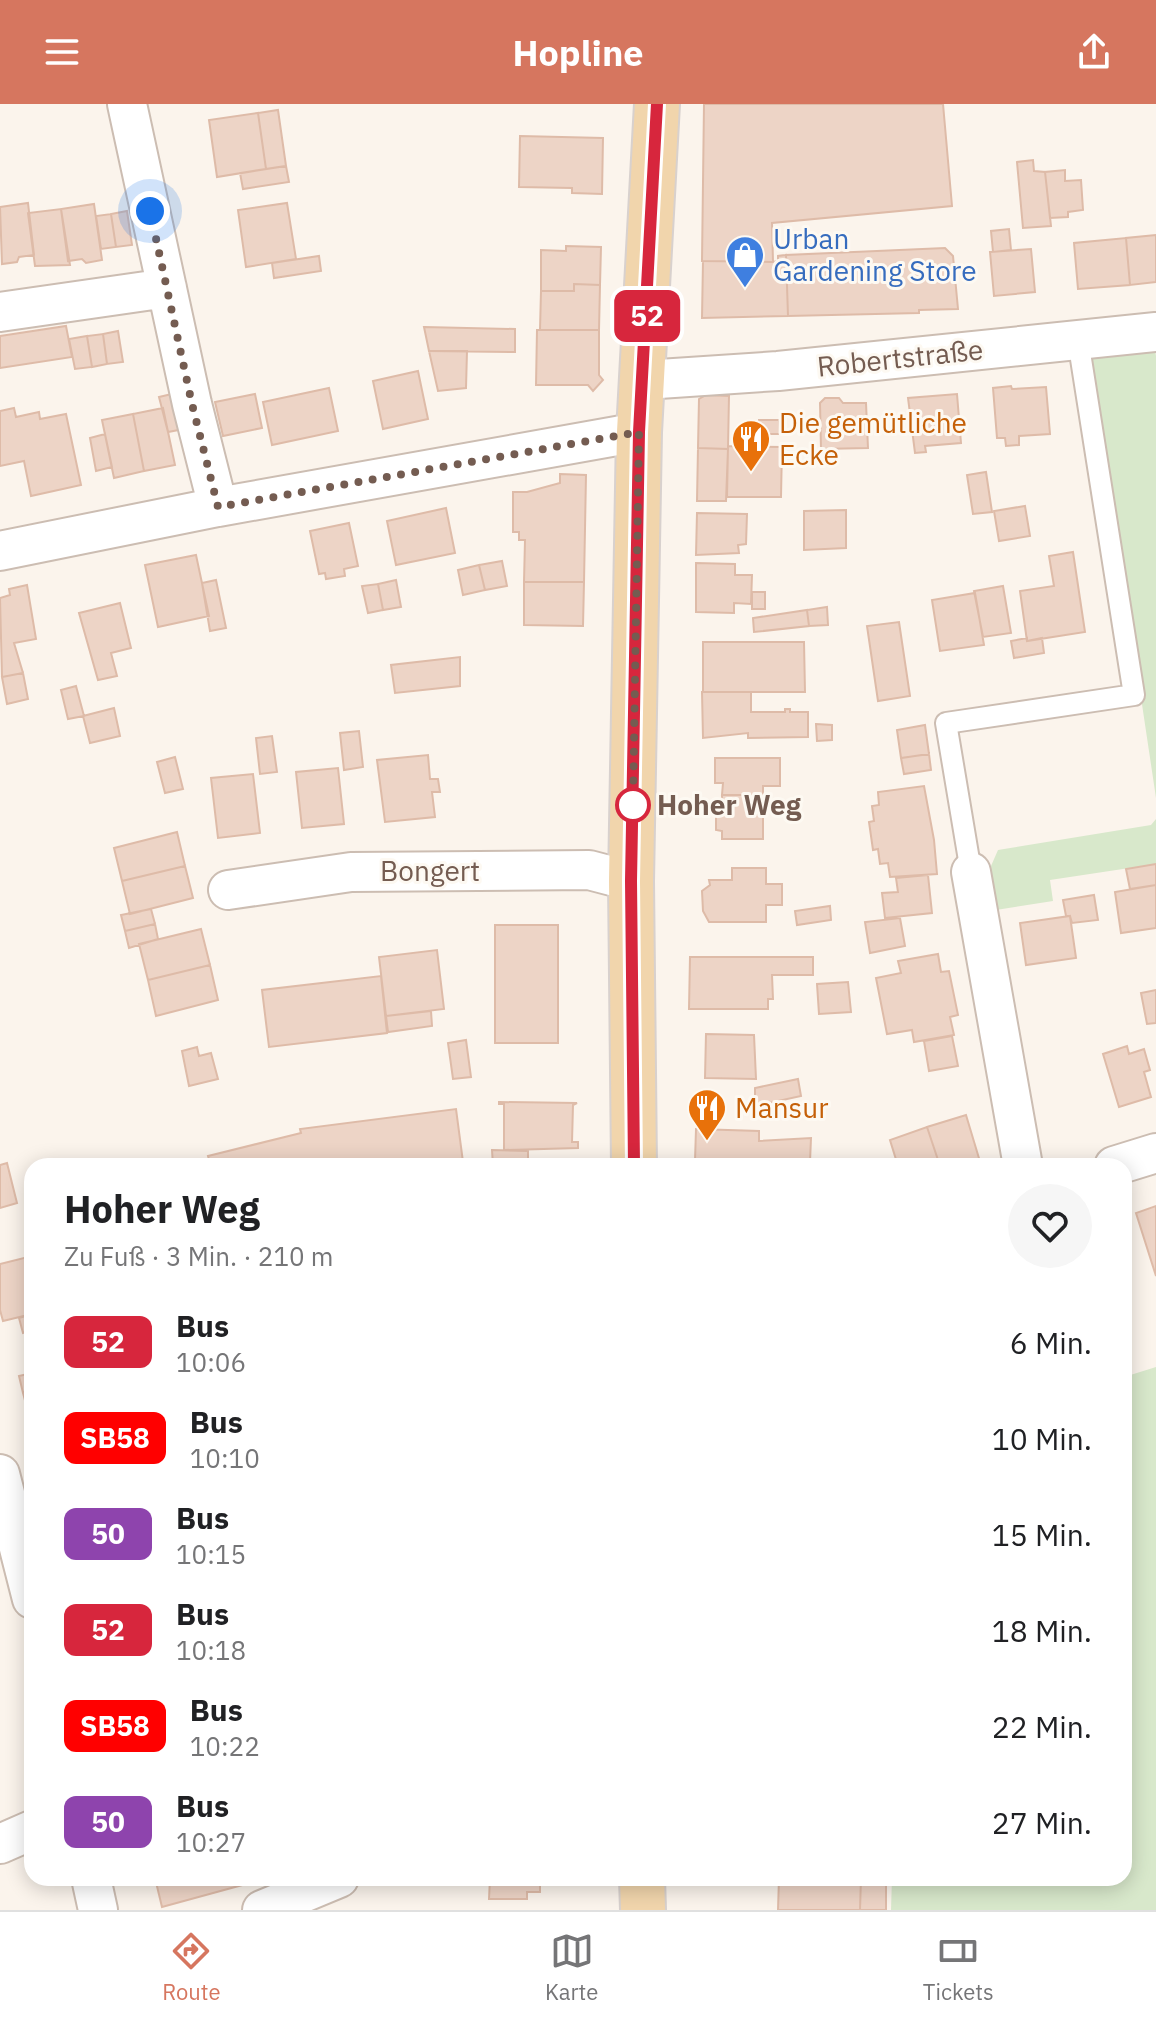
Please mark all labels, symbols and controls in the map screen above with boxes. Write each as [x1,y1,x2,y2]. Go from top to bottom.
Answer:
text: Hopline [512,29,644,76]
icon: menu [40,30,84,74]
icon: share [1072,30,1116,74]
your location [130,191,170,231]
place label: Urban Gardening Store [773,220,977,289]
shop icon: Urban Gardening Store [724,234,766,289]
line badge: 52 [611,290,683,342]
text: 52 [630,297,664,334]
street label: Robertstraße [815,330,985,385]
place label: Die gemütliche Ecke [779,404,967,473]
restaurant icon: Die gemütliche Ecke [730,418,772,473]
place label: Hoher Weg [657,786,802,823]
marker: Hoher Weg [616,788,650,822]
street label: Bongert [380,852,480,889]
restaurant icon: Mansur [686,1087,728,1142]
place label: Mansur [735,1089,828,1126]
text: Hoher Weg [64,1184,260,1233]
button: heart [1008,1184,1092,1268]
text: Zu Fuß · 3 Min. · 210 m [64,1239,333,1273]
text: Bus [176,1306,229,1345]
text: 52 [91,1323,125,1360]
text: 6 Min. [1010,1323,1092,1362]
text: 10:06 [176,1345,246,1379]
text: Bus [190,1402,243,1441]
text: SB58 [80,1419,150,1456]
text: 10 Min. [992,1419,1092,1458]
text: 10:10 [190,1441,260,1475]
text: Bus [176,1498,229,1537]
text: 50 [91,1515,125,1552]
text: 15 Min. [992,1515,1092,1554]
text: 10:15 [176,1537,246,1571]
text: Bus [176,1594,229,1633]
text: 52 [91,1611,125,1648]
text: 18 Min. [992,1611,1092,1650]
text: 10:18 [176,1633,246,1667]
text: Bus [190,1690,243,1729]
text: SB58 [80,1707,150,1744]
text: 22 Min. [992,1707,1092,1746]
text: 10:22 [190,1729,260,1763]
text: Bus [176,1786,229,1825]
text: 50 [91,1803,125,1840]
text: 27 Min. [992,1803,1092,1842]
text: 10:27 [176,1825,246,1859]
tab: Route [162,1929,221,2006]
tab: Karte [545,1929,598,2006]
tab: Tickets [923,1929,994,2006]

